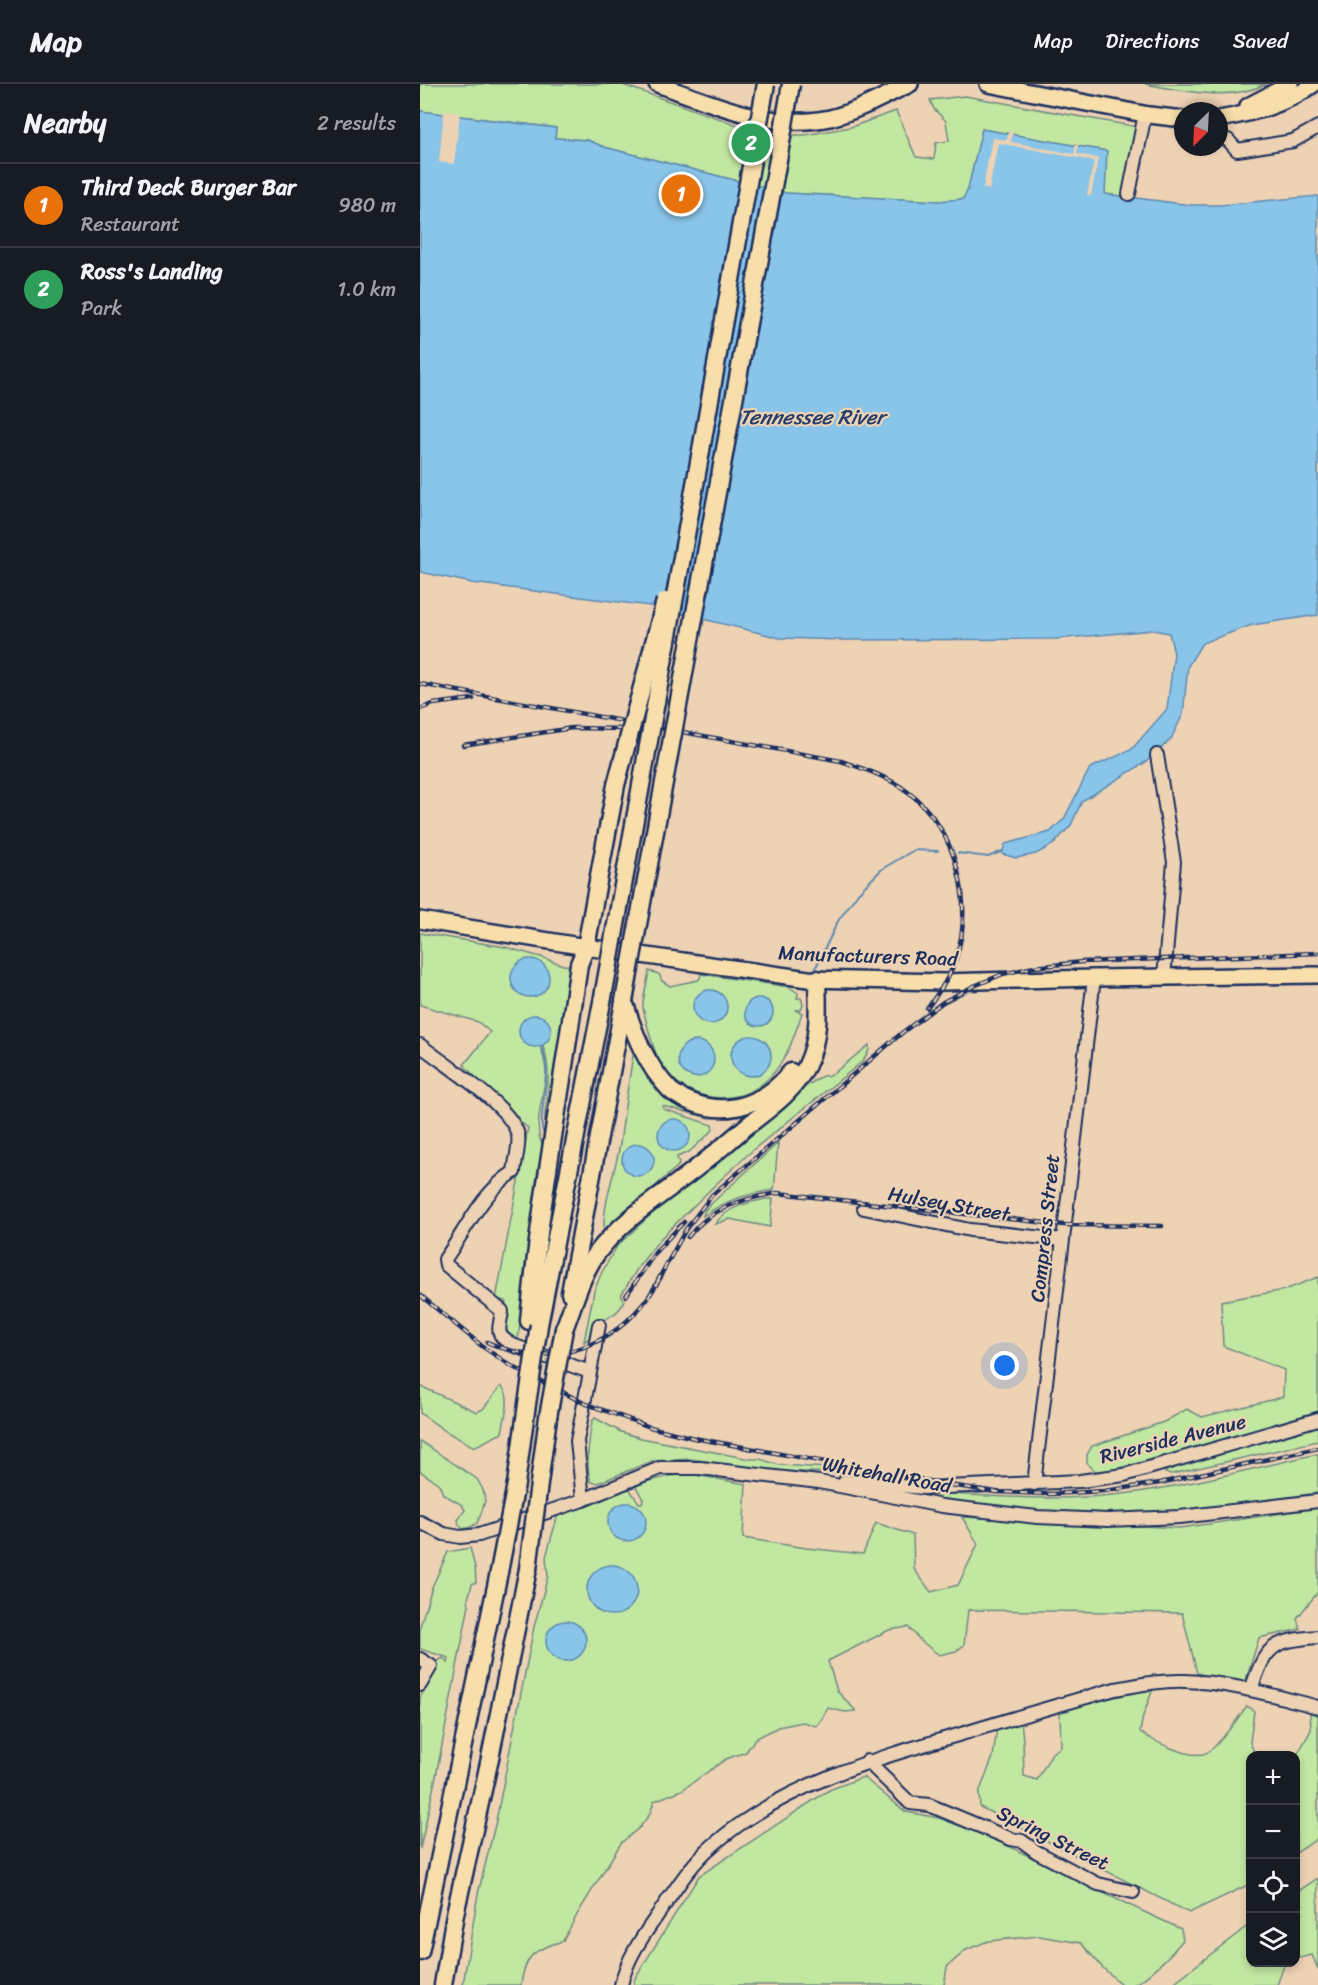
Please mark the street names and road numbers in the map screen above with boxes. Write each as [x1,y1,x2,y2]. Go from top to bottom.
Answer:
street label: Manufacturers Road [778,935,960,977]
street label: Compress Street [1020,1152,1070,1304]
street label: Hulsey Street [885,1176,1014,1232]
street label: Riverside Avenue [1096,1404,1250,1474]
street label: Whitehall Road [820,1446,956,1504]
street label: Spring Street [991,1796,1116,1881]

